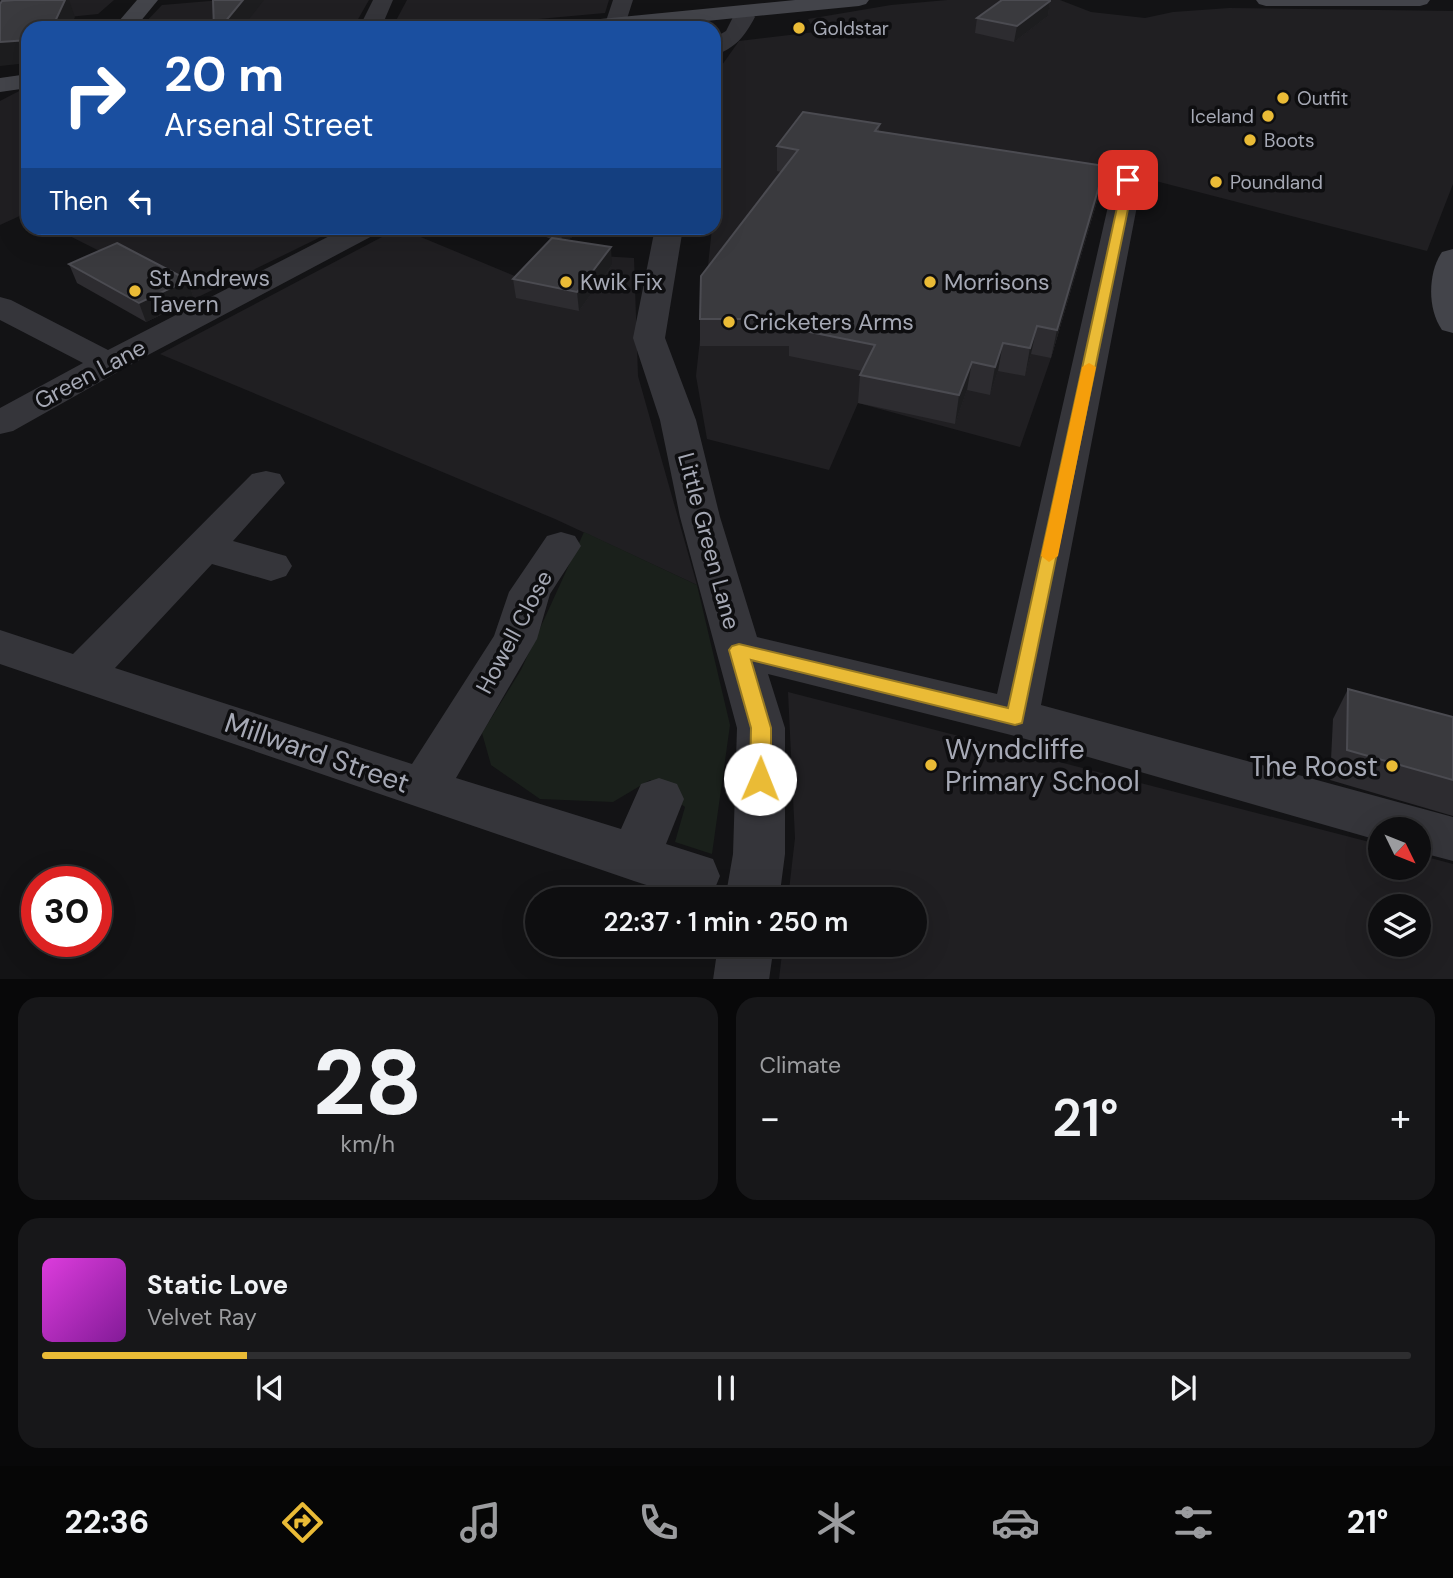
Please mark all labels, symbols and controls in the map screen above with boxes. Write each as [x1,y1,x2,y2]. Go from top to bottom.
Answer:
place label: Goldstar [813,16,889,41]
marker: Goldstar [791,20,807,36]
text: 20 m [164,42,284,106]
icon: right [49,49,140,140]
place label: Outfit [1297,86,1348,111]
marker: Outfit [1275,90,1291,106]
text: Arsenal Street [164,104,373,146]
place label: Iceland [1191,104,1254,129]
marker: Iceland [1260,108,1276,124]
place label: Boots [1264,128,1315,153]
marker: Boots [1242,132,1258,148]
pin [1098,150,1158,210]
icon: arrive [1109,161,1147,199]
place label: Poundland [1230,170,1323,195]
marker: Poundland [1208,174,1224,190]
icon: left [122,182,160,220]
text: Then [49,184,108,218]
place label: St Andrews Tavern [149,263,270,319]
place label: Kwik Fix [580,267,663,297]
place label: Morrisons [944,267,1049,297]
marker: Kwik Fix [558,274,574,290]
marker: Morrisons [922,274,938,290]
marker: St Andrews Tavern [127,283,143,299]
place label: Cricketers Arms [743,307,914,337]
marker: Cricketers Arms [721,314,737,330]
street label: Green Lane [29,332,151,416]
street label: Little Green Lane [671,449,747,633]
street label: Howell Close [469,565,559,699]
street label: Millward Street [220,704,414,802]
place label: Wyndcliffe Primary School [945,731,1140,800]
position arrow [723,742,797,816]
place label: The Roost [1249,748,1378,785]
marker: Wyndcliffe Primary School [923,757,939,773]
marker: The Roost [1384,758,1400,774]
north arrow [1368,817,1432,880]
map controls [1368,817,1431,957]
speed limit sign: 30 [21,866,112,957]
button: layers [1368,894,1431,957]
text: 22:37 · 1 min · 250 m [604,905,848,939]
text: 28 [313,1024,422,1142]
text: Climate [760,1050,841,1080]
text: 21° [1052,1084,1119,1152]
text: − [760,1093,780,1143]
text: + [1390,1093,1411,1143]
text: km/h [341,1129,395,1159]
text: Static Love [147,1268,288,1302]
text: Velvet Ray [147,1302,257,1332]
icon: previous [251,1369,289,1407]
icon: pause [707,1369,745,1407]
icon: next [1164,1369,1202,1407]
icon: directions [278,1498,327,1547]
icon: music [456,1498,505,1547]
icon: phone [634,1498,683,1547]
icon: climate [812,1498,861,1547]
icon: car [991,1498,1040,1547]
icon: filters [1169,1498,1218,1547]
text: 22:36 [65,1501,149,1543]
text: 21° [1347,1501,1388,1543]

